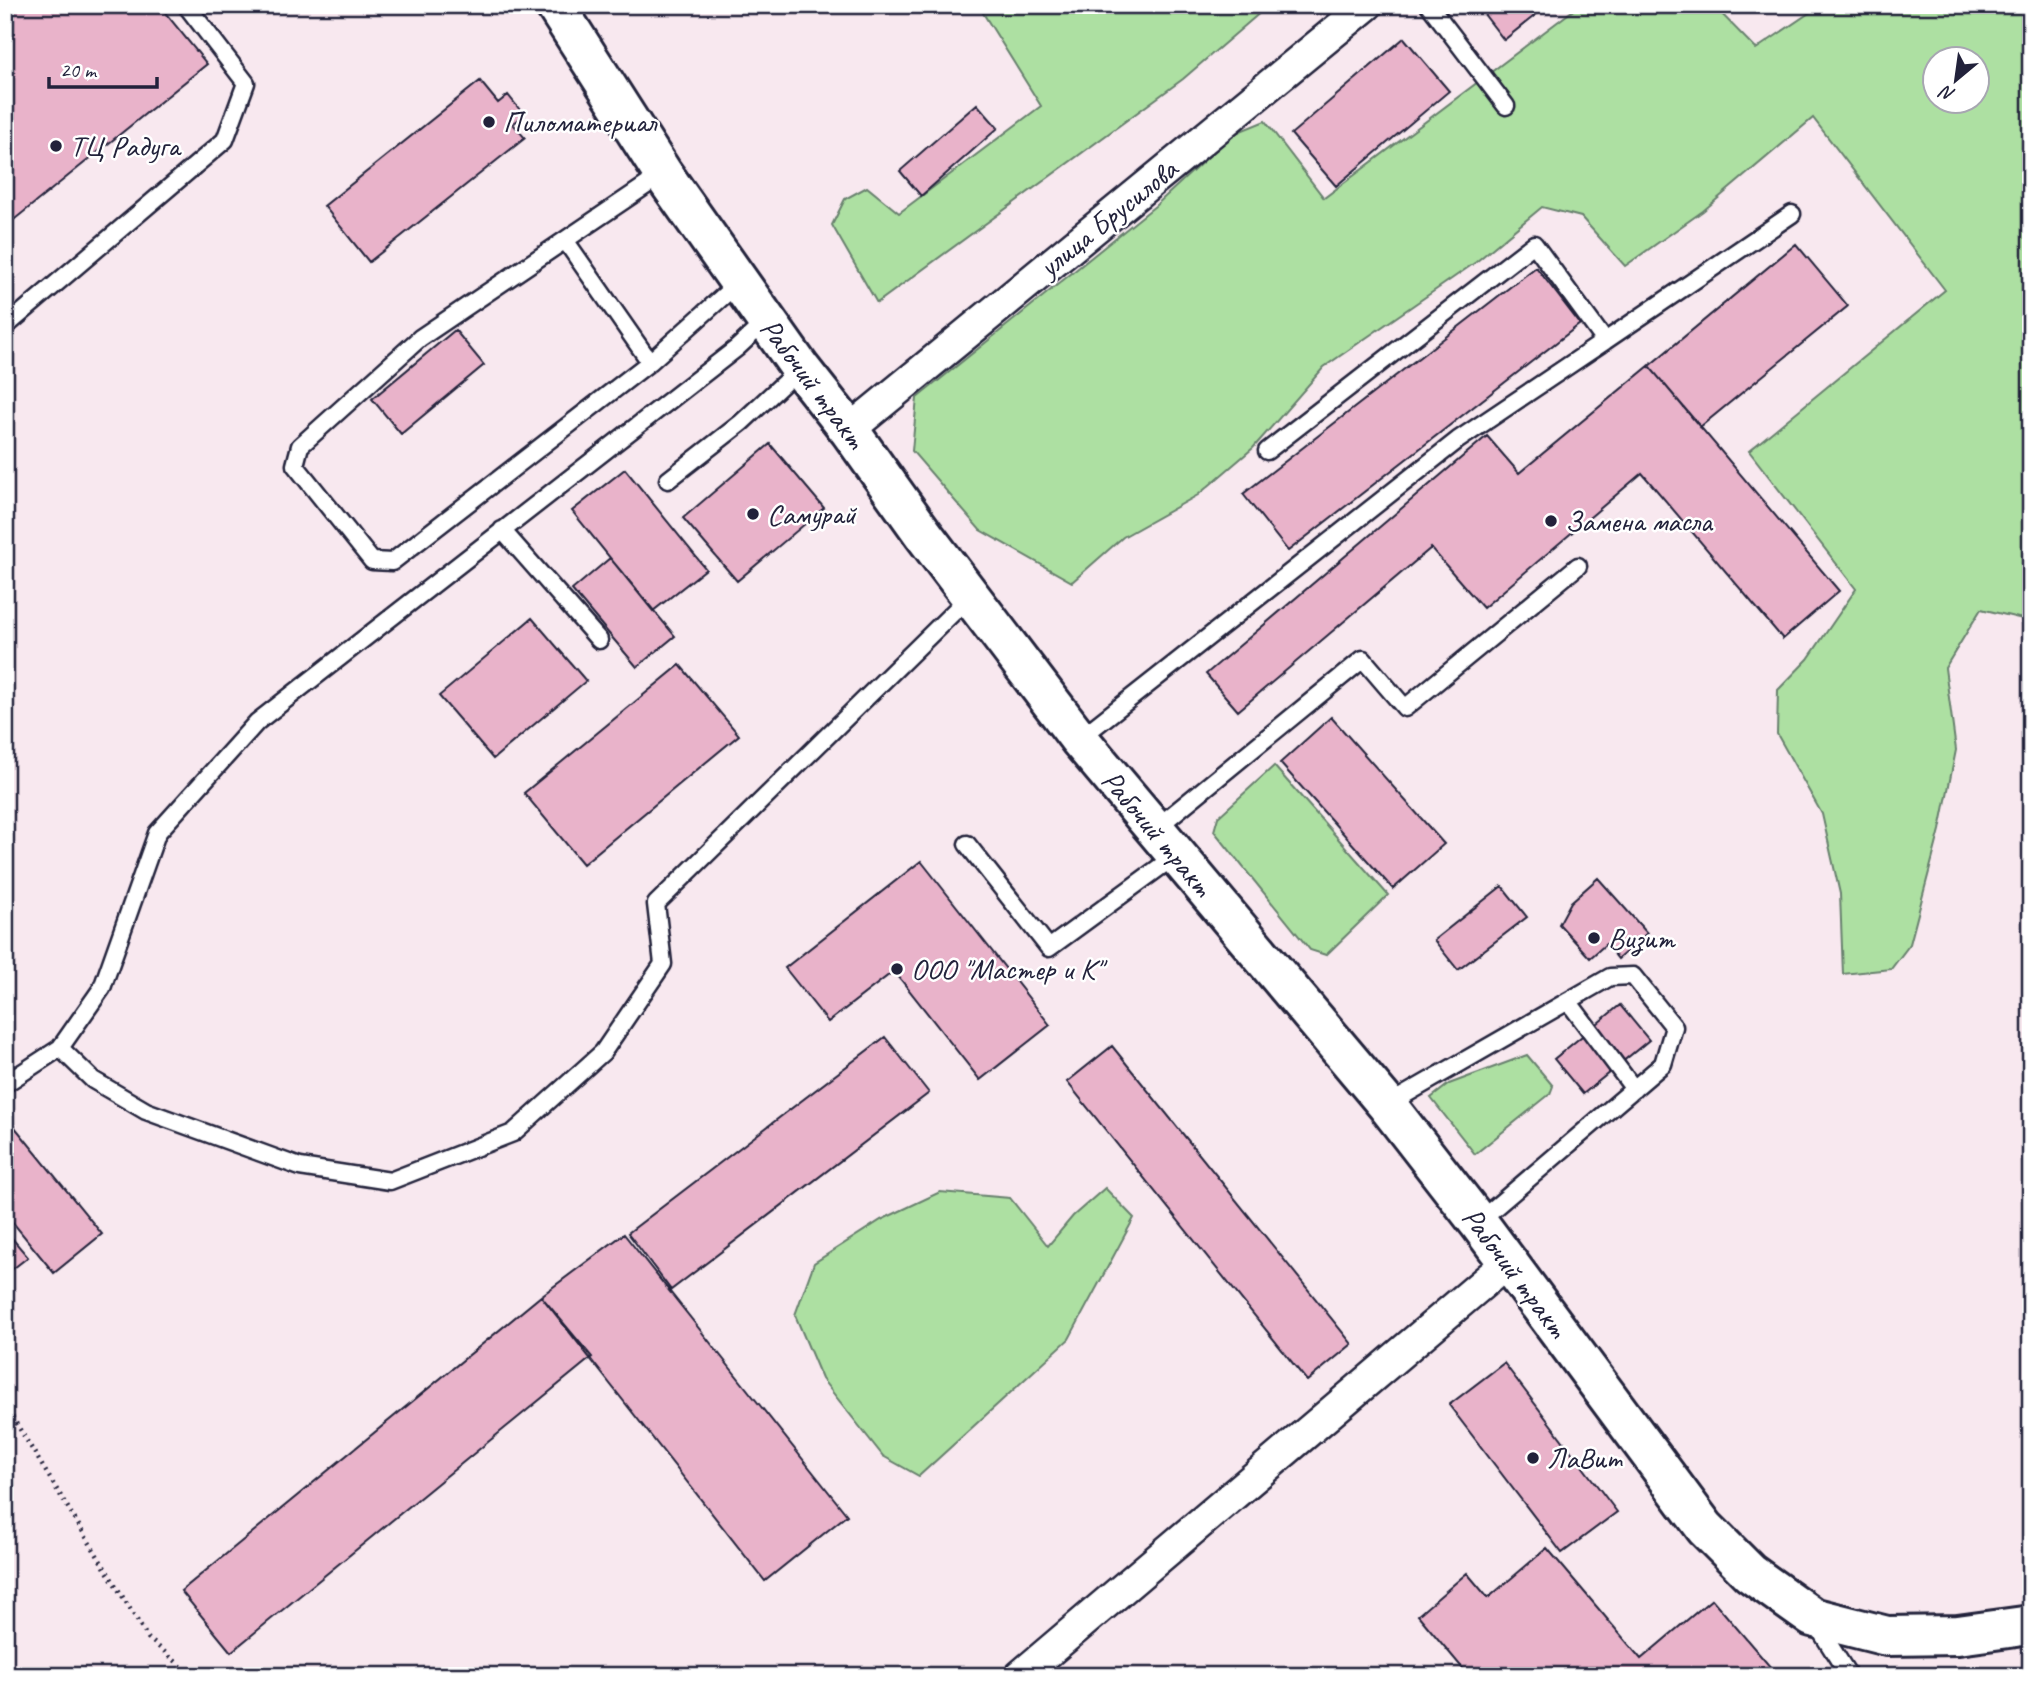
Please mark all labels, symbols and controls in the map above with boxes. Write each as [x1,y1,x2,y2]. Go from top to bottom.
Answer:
scale bar [49,46,158,90]
north arrow [1920,46,1990,116]
text: 20 m [60,57,98,83]
text: N [1934,79,1959,107]
place label: Пиломатериал [503,103,658,141]
marker: Пиломатериал [481,114,497,130]
place label: ТЦ Радуга [70,127,182,165]
marker: ТЦ Радуга [48,138,64,154]
street label: улица Брусилова [1029,149,1187,287]
street label: Рабочий тракт [752,310,876,458]
place label: Самурай [767,495,857,533]
place label: Замена масла [1565,502,1714,540]
marker: Самурай [745,506,761,522]
marker: Замена масла [1543,513,1559,529]
street label: Рабочий тракт [1093,762,1222,906]
place label: Визит [1608,919,1676,957]
marker: Визит [1586,930,1602,946]
place label: ООО "Мастер и К" [911,950,1108,988]
marker: ООО "Мастер и К" [889,961,905,977]
street label: Рабочий тракт [1454,1199,1578,1347]
place label: ЛаВит [1547,1439,1624,1477]
marker: ЛаВит [1525,1450,1541,1466]

